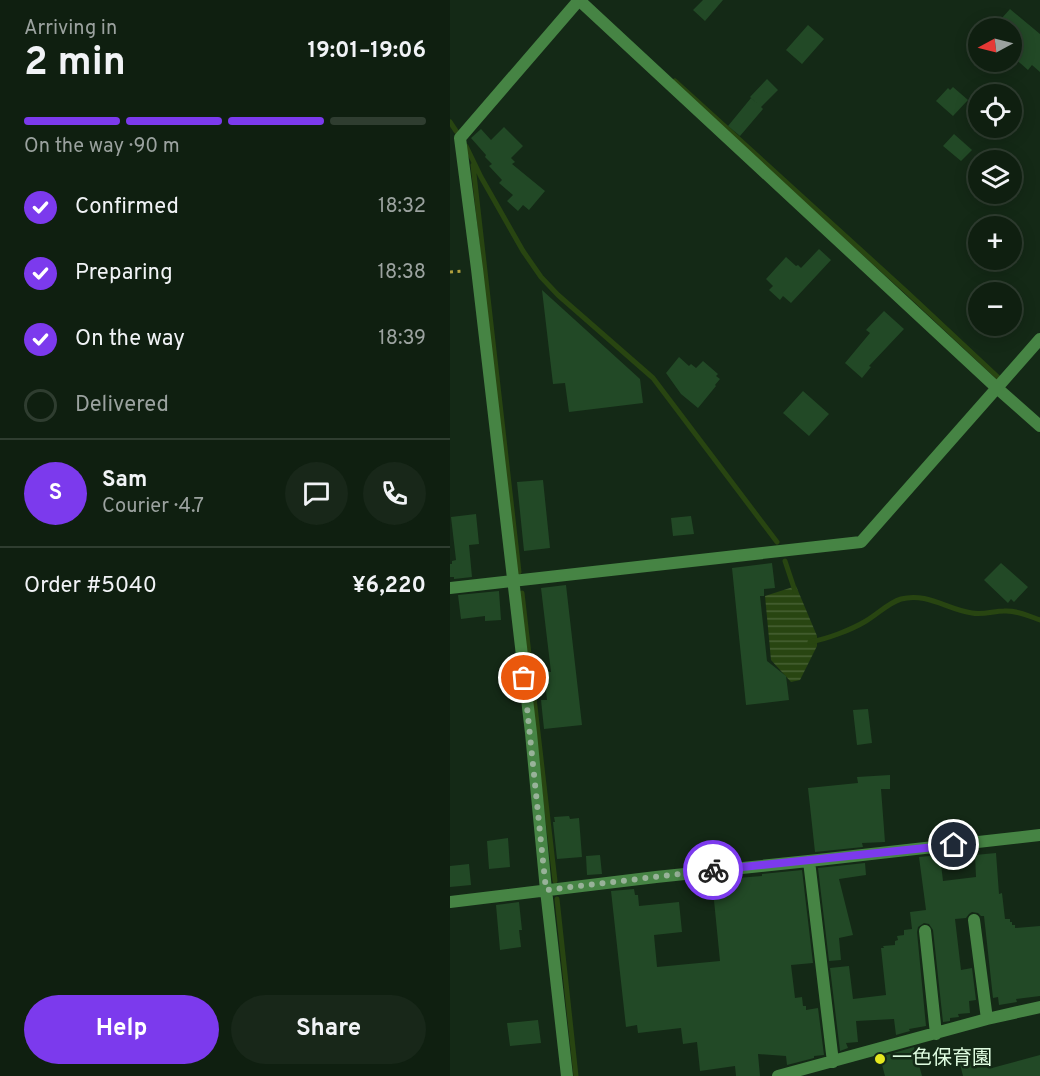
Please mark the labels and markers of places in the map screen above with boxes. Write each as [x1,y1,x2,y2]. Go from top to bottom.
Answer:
pin [498,652,549,703]
pin [928,819,979,870]
place label: 一色保育園 [892,1046,992,1072]
marker: 一色保育園 [873,1052,887,1066]

